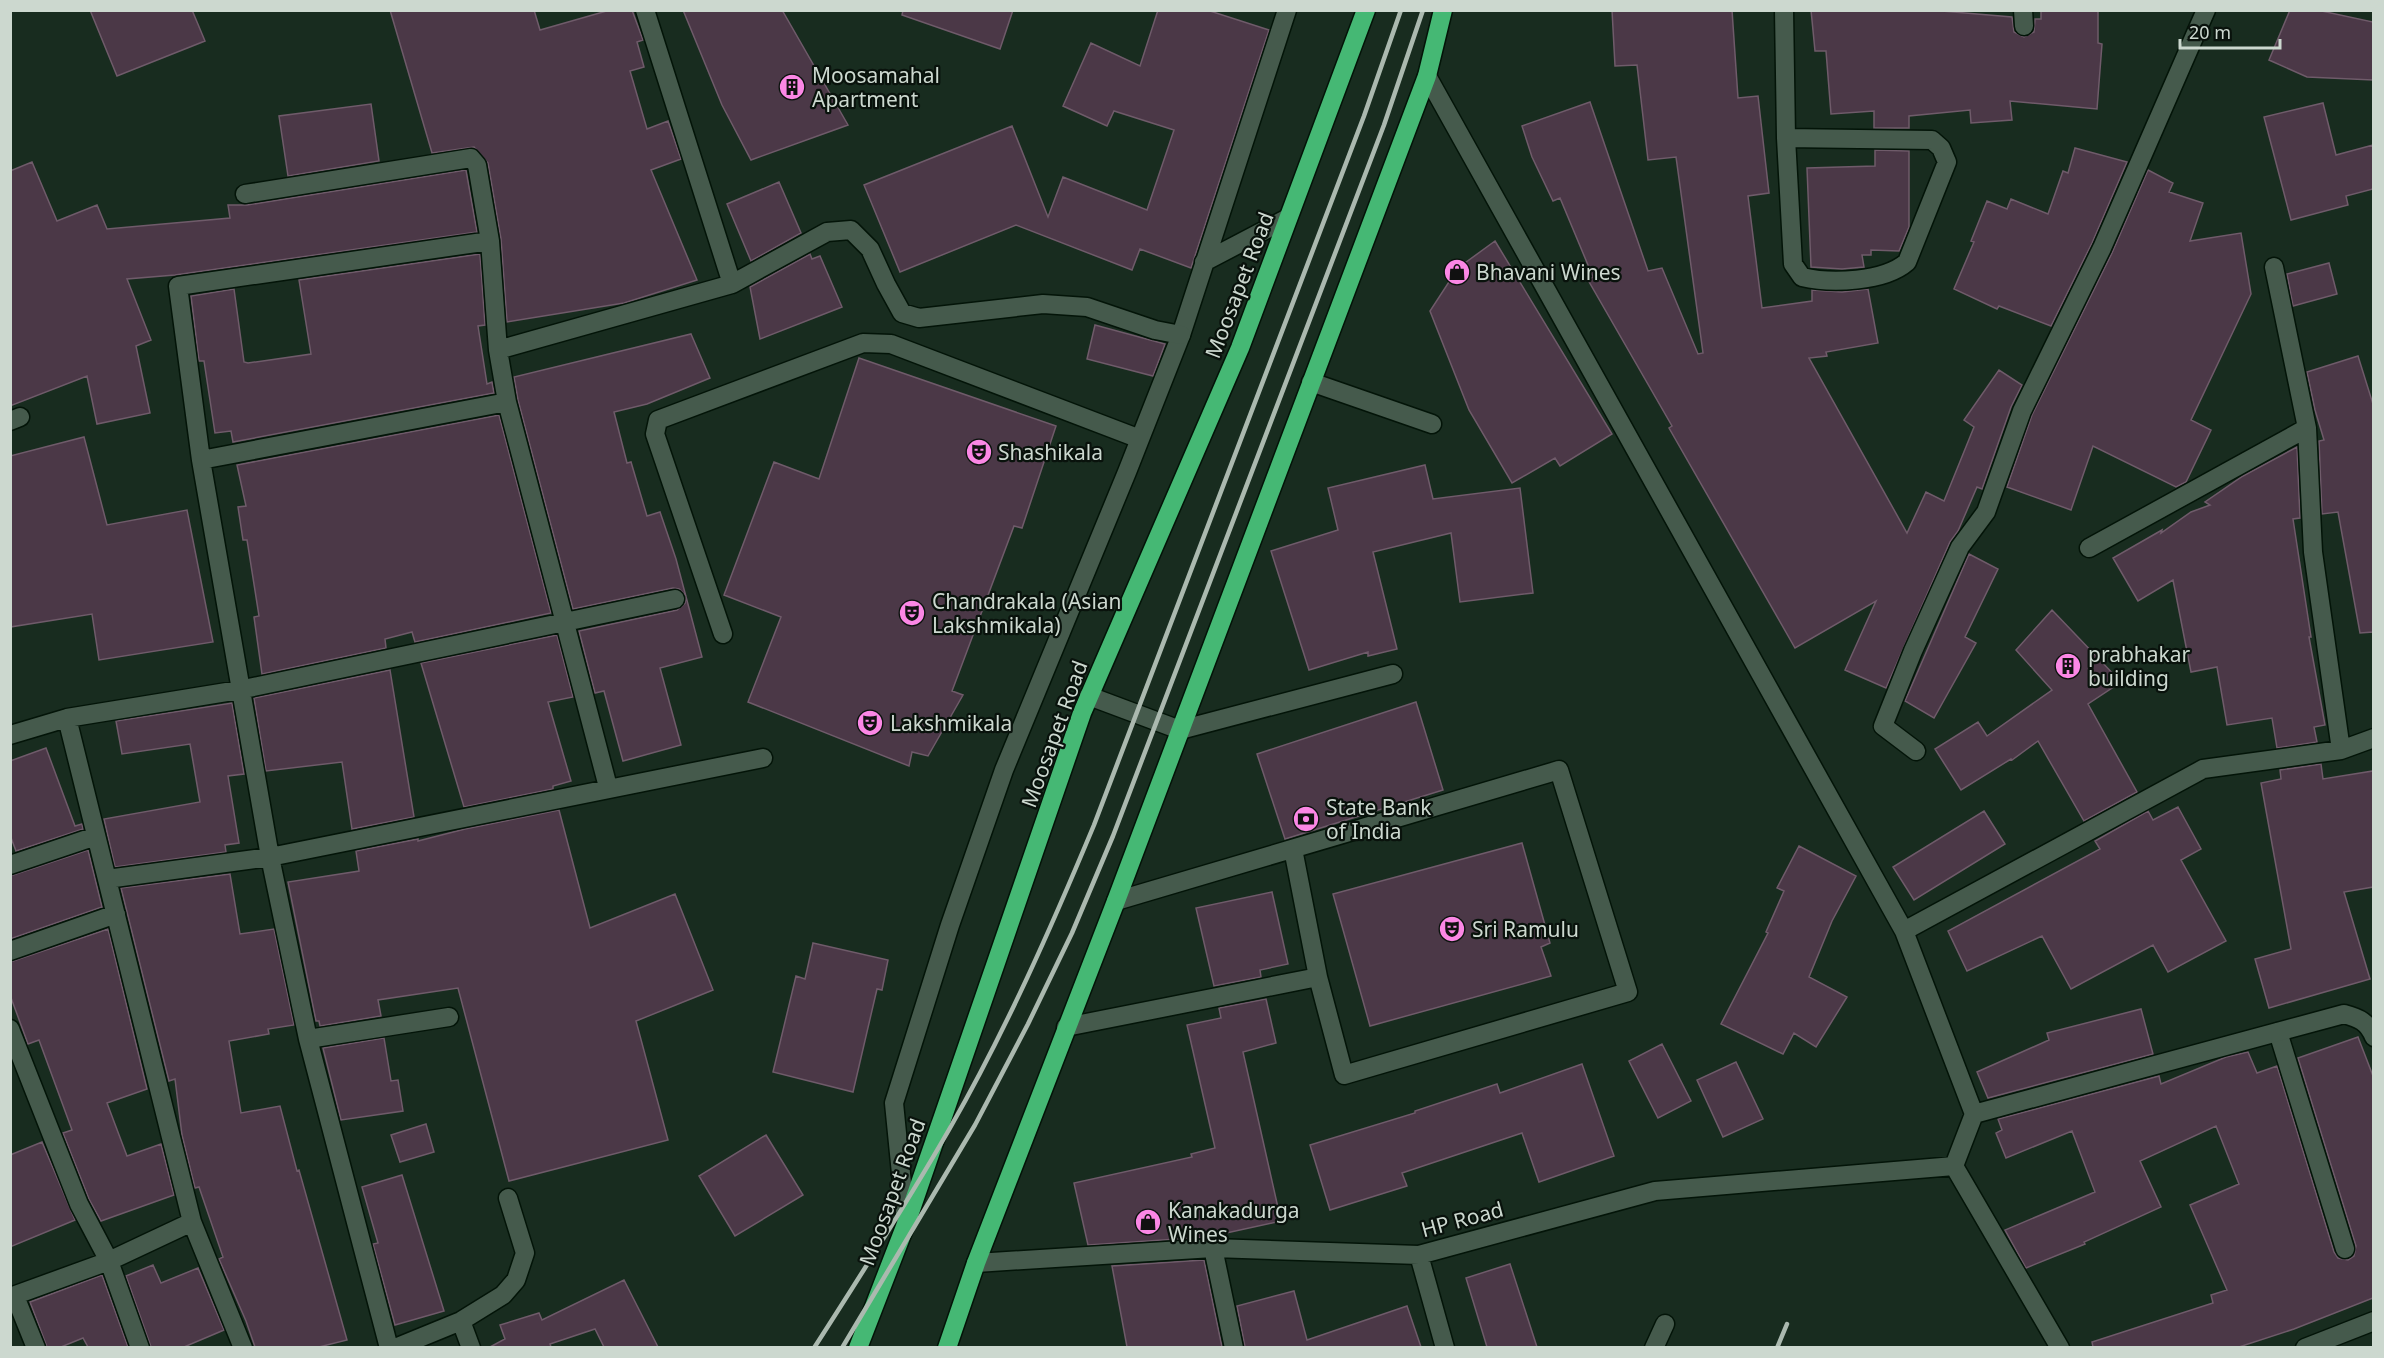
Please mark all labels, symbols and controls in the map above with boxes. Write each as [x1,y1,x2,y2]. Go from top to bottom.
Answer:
scale bar [2180,12,2280,50]
text: 20 m [2189,20,2231,44]
place label: Moosamahal Apartment [812,61,940,113]
building icon: Moosamahal Apartment [777,72,807,102]
street label: Moosapet Road [1198,208,1280,362]
shop icon: Bhavani Wines [1442,257,1472,287]
place label: Bhavani Wines [1476,258,1621,286]
theatre icon: Shashikala [964,437,994,467]
place label: Shashikala [998,438,1103,466]
place label: Chandrakala (Asian Lakshmikala) [932,587,1122,639]
theatre icon: Chandrakala (Asian Lakshmikala) [897,598,927,628]
place label: prabhakar building [2088,640,2191,692]
building icon: prabhakar building [2053,651,2083,681]
street label: Moosapet Road [1014,657,1094,811]
theatre icon: Lakshmikala [855,708,885,738]
place label: Lakshmikala [890,709,1012,737]
place label: State Bank of India [1326,793,1432,845]
bank icon: State Bank of India [1291,804,1321,834]
theatre icon: Sri Ramulu [1437,914,1467,944]
place label: Sri Ramulu [1472,915,1579,943]
street label: Moosapet Road [852,1115,932,1269]
street label: HP Road [1418,1195,1506,1243]
place label: Kanakadurga Wines [1168,1196,1300,1248]
shop icon: Kanakadurga Wines [1133,1207,1163,1237]

